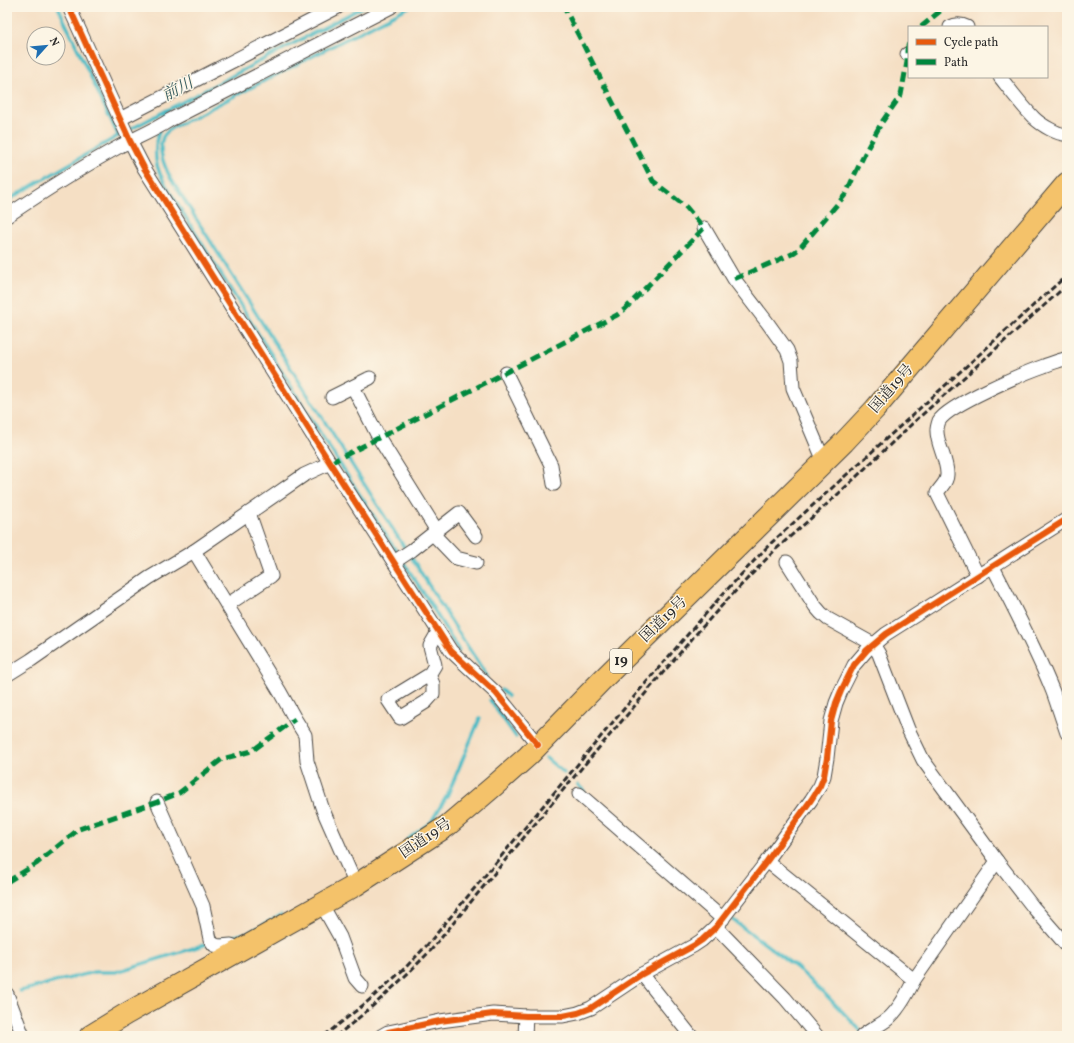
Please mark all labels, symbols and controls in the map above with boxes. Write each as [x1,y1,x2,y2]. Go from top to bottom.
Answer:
north arrow [26,26,66,66]
legend [908,26,1048,78]
text: N [45,35,62,49]
text: Cycle path [944,35,999,51]
text: Path [944,55,968,71]
water label: 前川 [159,72,199,107]
street label: 国道19号 [865,360,919,418]
street label: 国道19号 [636,592,692,648]
road number: 19 [610,649,632,673]
street label: 国道19号 [396,814,456,864]

